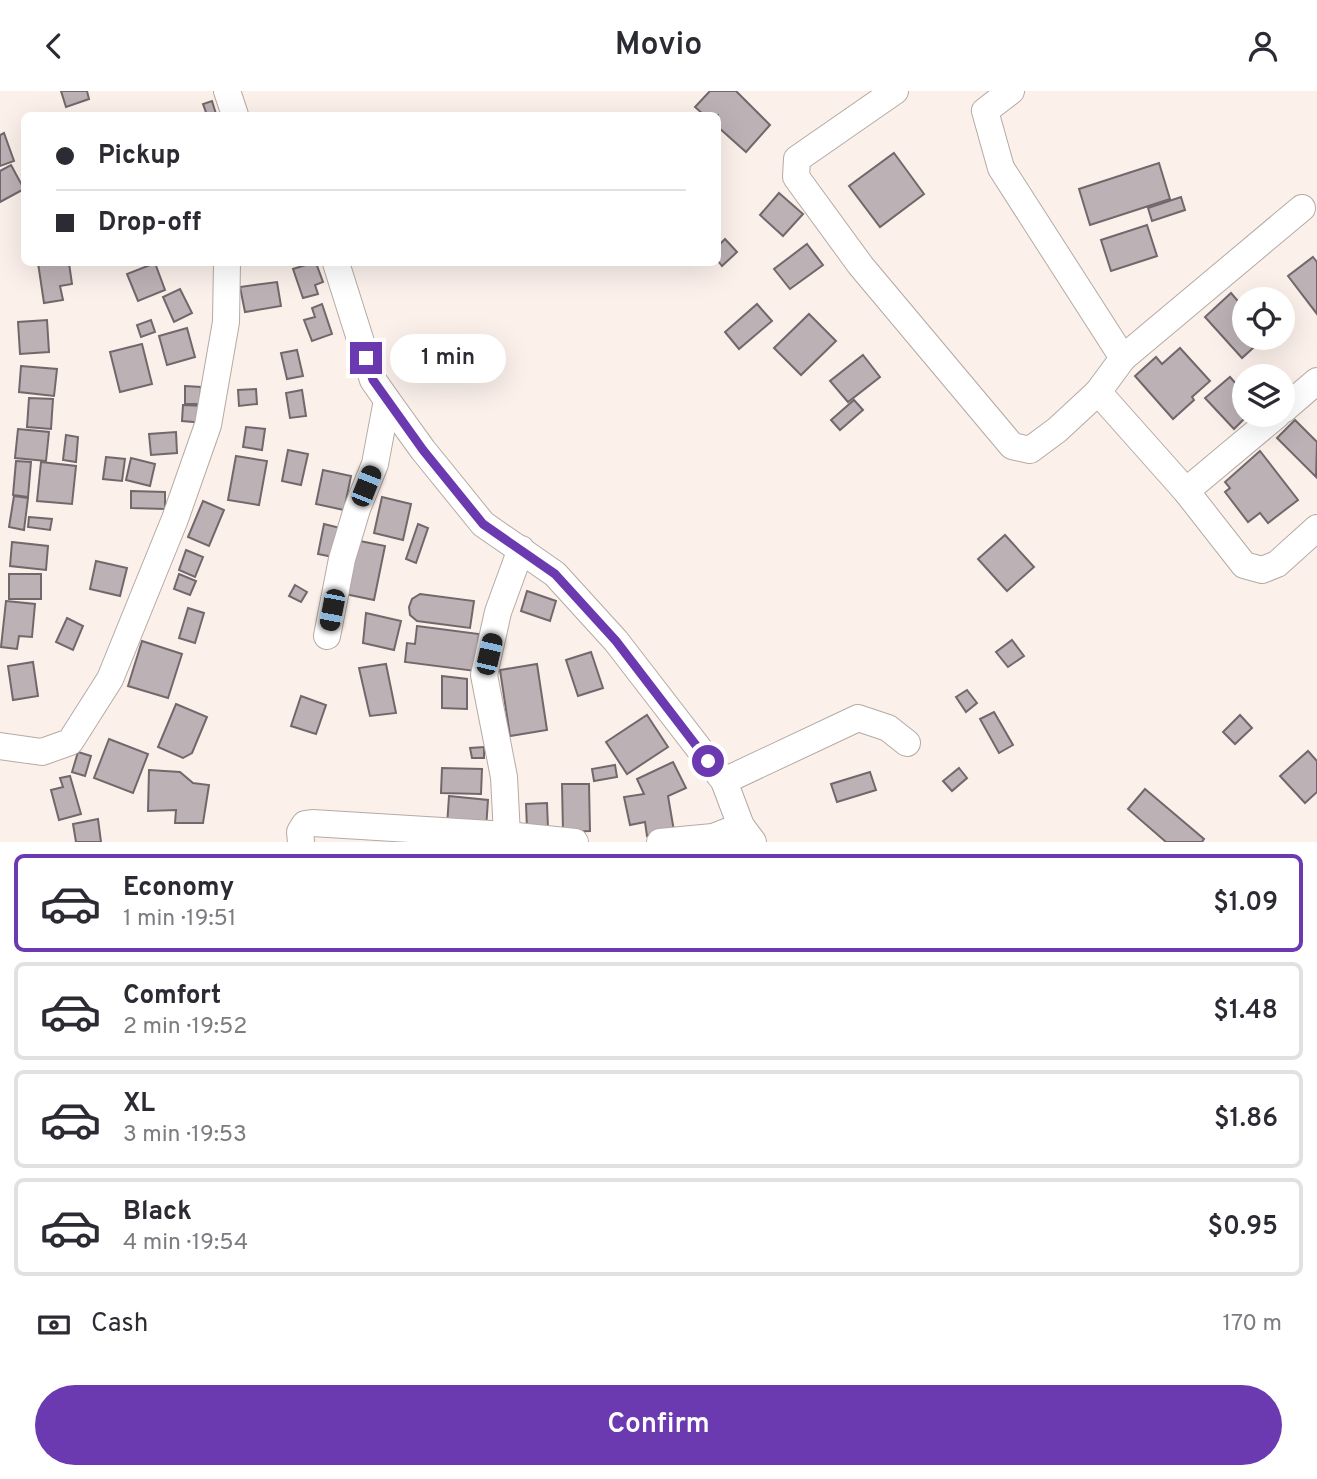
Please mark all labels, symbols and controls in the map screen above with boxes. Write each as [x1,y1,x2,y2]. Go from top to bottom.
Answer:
text: Movio [615,26,702,66]
icon: back [35,27,73,65]
icon: person [1244,27,1282,65]
text: Pickup [98,140,181,173]
text: Drop-off [98,207,201,240]
map controls [1232,287,1295,427]
button: locate [1232,287,1295,350]
callout: 1 min [390,334,506,383]
route end [350,342,382,374]
text: 1 min [421,344,475,373]
button: layers [1232,364,1295,427]
car [349,463,384,509]
car [318,587,347,633]
car [475,631,504,677]
route start [692,745,724,777]
icon: car [39,872,102,935]
text: Economy [123,872,234,905]
text: $1.09 [1213,887,1278,920]
text: 1 min · 19:51 [123,905,236,934]
icon: car [39,980,102,1043]
text: Comfort [123,980,221,1013]
text: $1.48 [1213,995,1278,1028]
text: 2 min · 19:52 [123,1013,247,1042]
icon: car [39,1088,102,1151]
text: XL [123,1088,155,1121]
text: $1.86 [1214,1103,1278,1136]
text: 3 min · 19:53 [123,1121,247,1150]
icon: car [39,1196,102,1259]
text: Black [123,1196,192,1229]
text: $0.95 [1208,1211,1278,1244]
text: 4 min · 19:54 [123,1229,248,1258]
icon: cash [35,1306,73,1344]
text: Cash [91,1308,148,1341]
text: 170 m [1223,1310,1282,1339]
button: Confirm [35,1385,1282,1465]

